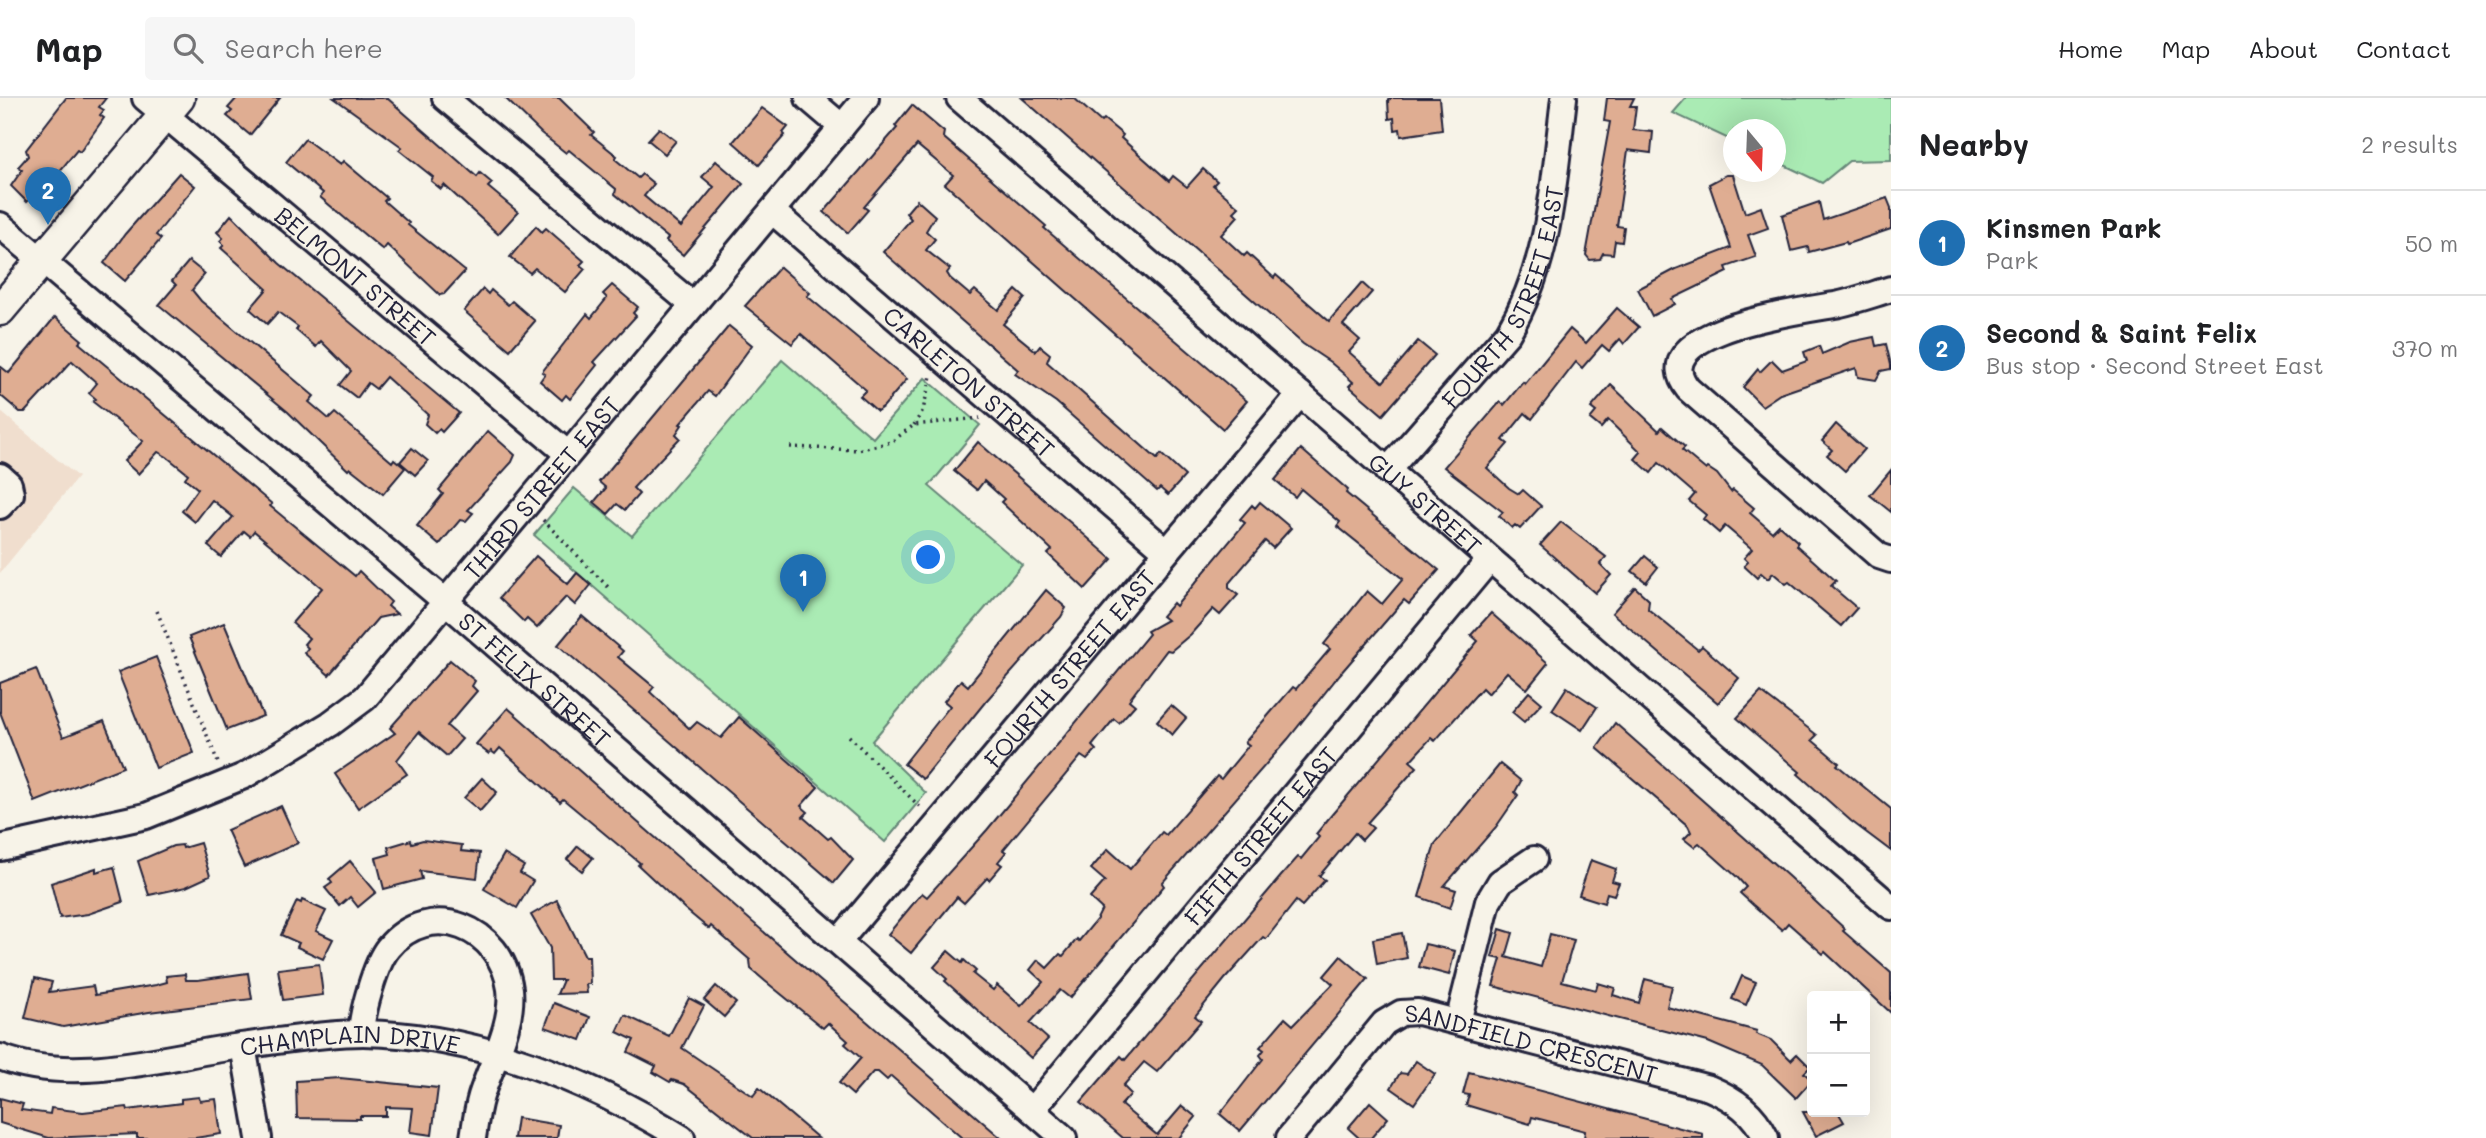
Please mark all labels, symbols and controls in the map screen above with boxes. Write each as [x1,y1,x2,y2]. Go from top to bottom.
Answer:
search box [145,17,635,80]
text: Map [35,27,103,70]
icon: search [169,29,207,67]
text: Search here [225,31,383,65]
text: Home [2058,33,2123,64]
text: Map [2161,33,2210,64]
text: About [2248,33,2318,64]
text: Contact [2356,33,2451,64]
north arrow [1723,119,1786,182]
text: Nearby [1919,124,2029,164]
text: 2 results [2361,129,2458,159]
pin: 2 [25,167,71,225]
street label: FOURTH STREET EAST [1434,183,1569,414]
street label: BELMONT STREET [269,199,443,352]
text: Kinsmen Park [1986,211,2162,245]
text: 1 [1937,228,1947,258]
text: 50 m [2405,228,2458,258]
text: Park [1986,245,2038,275]
street label: CARLETON STREET [878,299,1062,464]
text: Second & Saint Felix [1986,316,2257,350]
text: 2 [1936,333,1948,363]
text: 370 m [2392,333,2458,363]
text: Bus stop · Second Street East [1986,350,2324,380]
street label: THIRD STREET EAST [456,390,626,585]
street label: GUY STREET [1363,445,1489,561]
your location [911,540,945,574]
pin: 1 [780,554,826,612]
street label: FOURTH STREET EAST [977,562,1162,774]
street label: ST FELIX STREET [453,605,618,754]
street label: FIFTH STREET EAST [1177,739,1344,931]
map controls [1807,991,1870,1117]
button: + [1807,991,1870,1054]
street label: SANDFIELD CRESCENT [1404,997,1661,1090]
street label: CHAMPLAIN DRIVE [238,1017,463,1062]
button: − [1807,1054,1870,1117]

